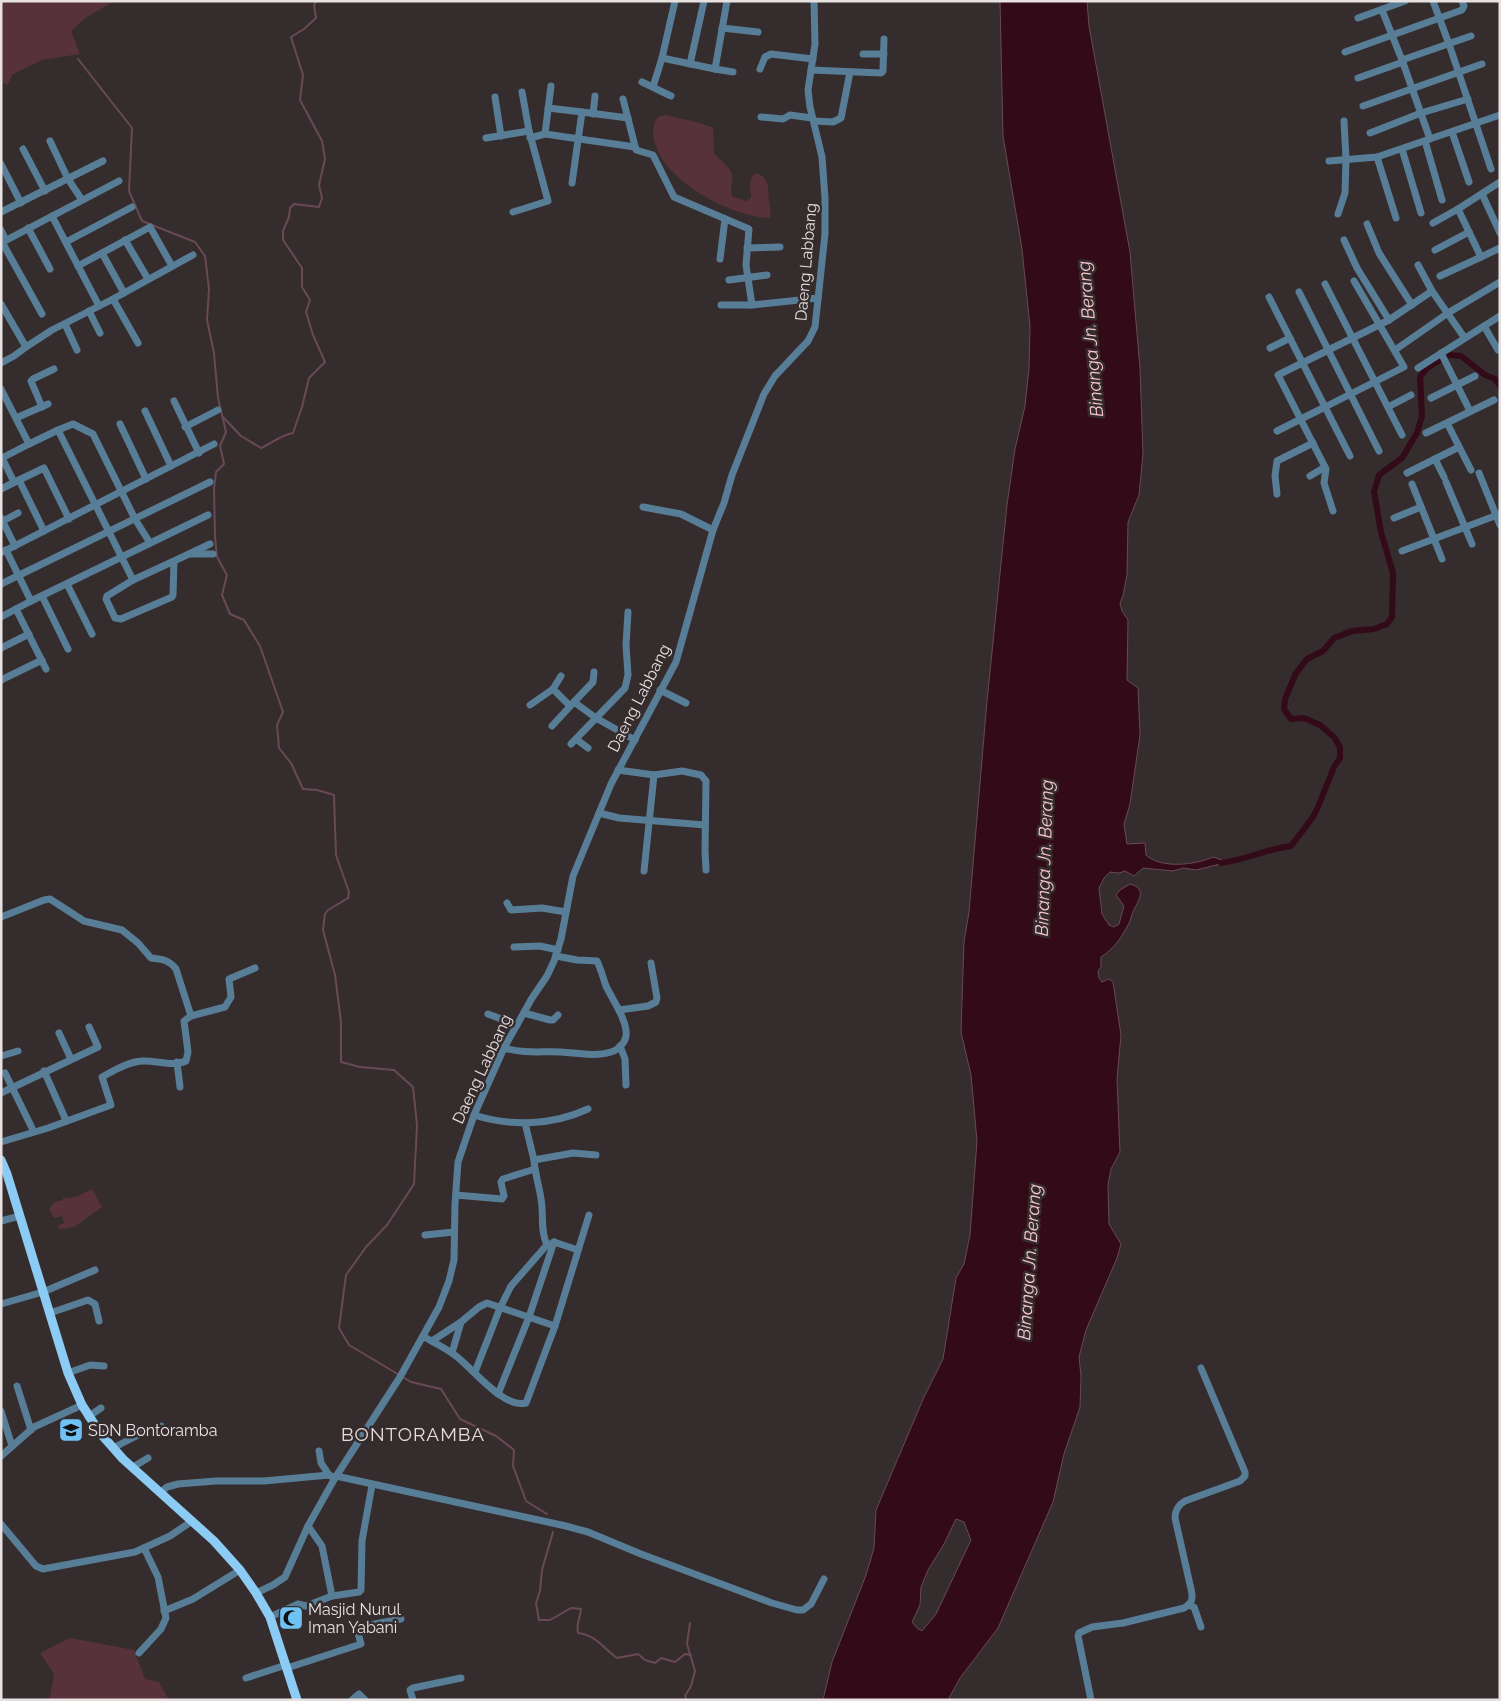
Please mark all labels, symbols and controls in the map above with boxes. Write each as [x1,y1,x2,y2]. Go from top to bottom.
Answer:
street label: Daeng Labbang [791,202,821,322]
water label: Binanga Jn. Berang [1073,260,1107,418]
street label: Daeng Labbang [604,641,674,755]
water label: Binanga Jn. Berang [1031,779,1057,937]
street label: Daeng Labbang [448,1011,516,1127]
water label: Binanga Jn. Berang [1013,1183,1045,1341]
school or university icon: SDN Bontoramba [58,1417,84,1443]
place label: SDN Bontoramba [88,1421,217,1440]
district label: BONTORAMBA [341,1423,485,1445]
place label: Masjid Nurul Iman Yabani [308,1600,401,1637]
mosque icon: Masjid Nurul Iman Yabani [278,1605,304,1631]

